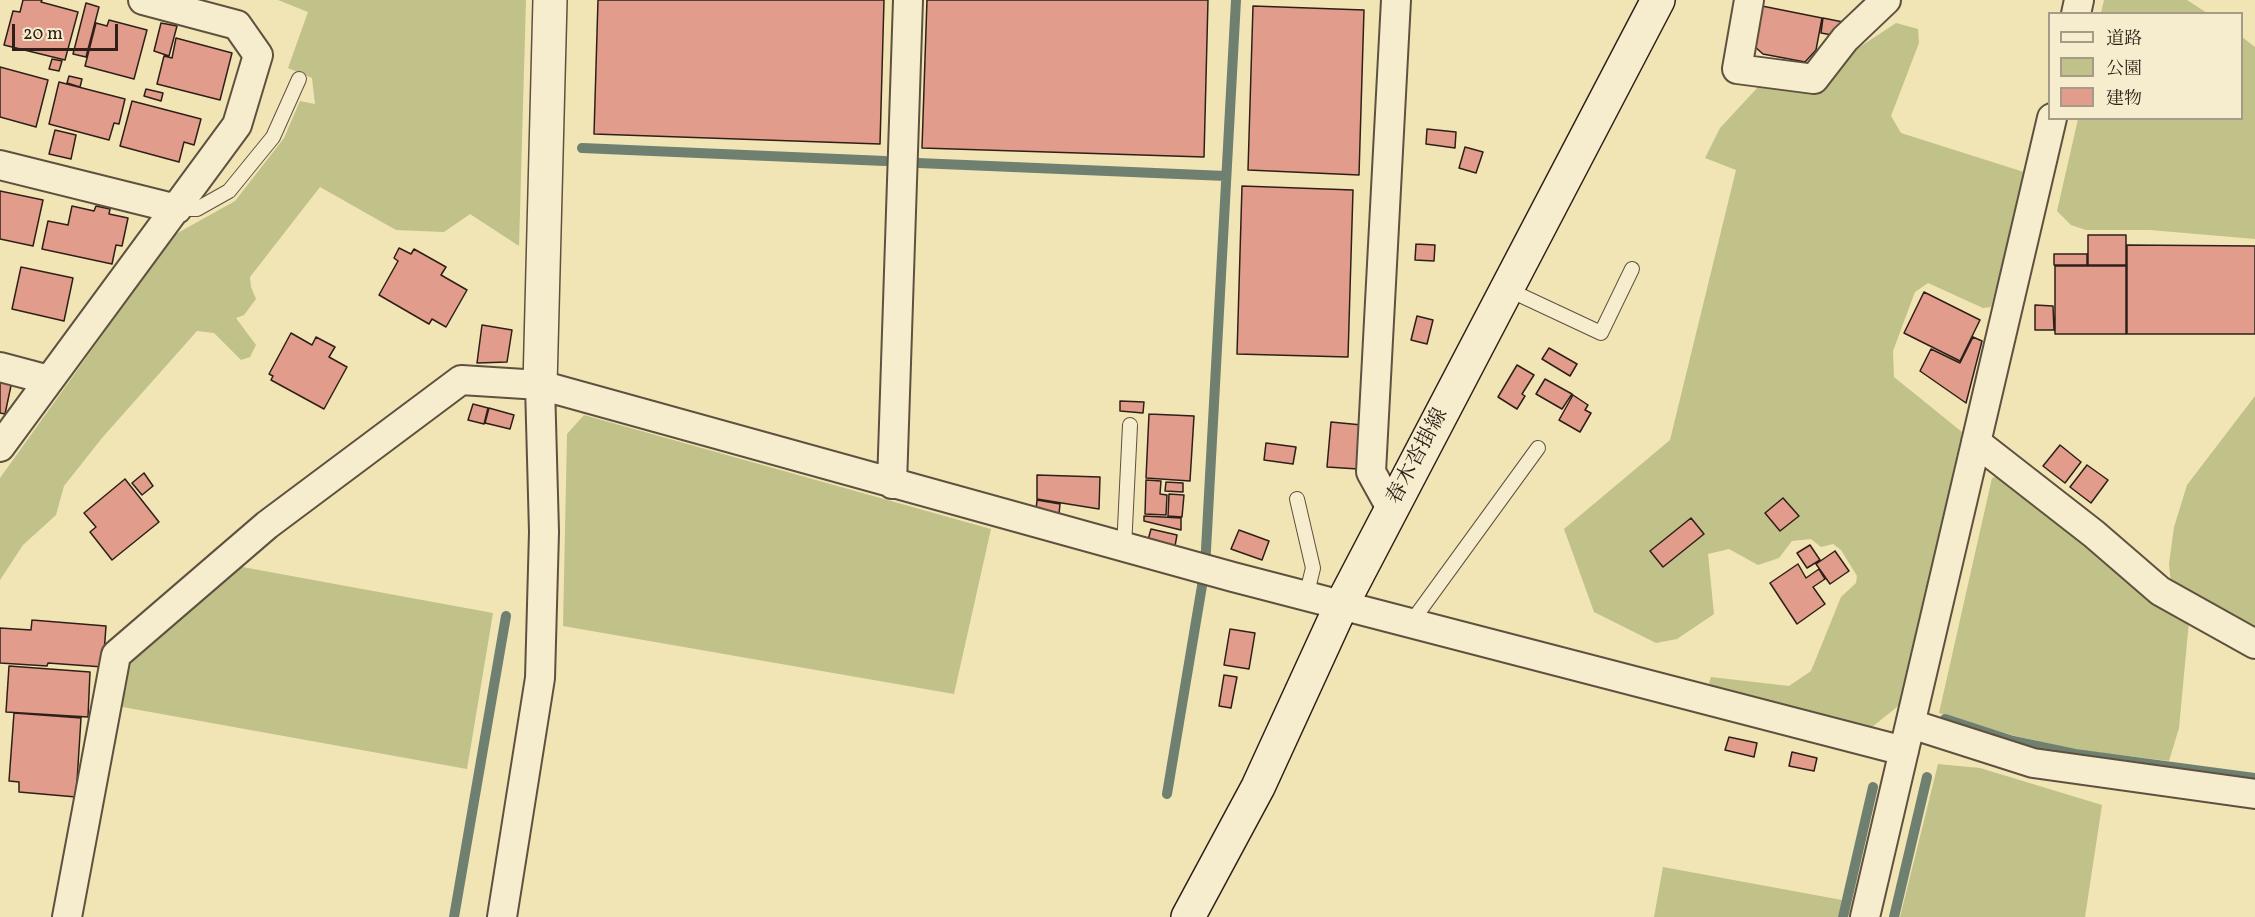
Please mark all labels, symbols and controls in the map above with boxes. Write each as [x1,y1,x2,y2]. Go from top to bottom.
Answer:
scale bar [15,12,122,50]
legend [2048,12,2243,120]
text: 20 m [23,22,63,47]
text: 道路 [2106,27,2142,52]
text: 公園 [2106,57,2142,82]
text: 建物 [2106,87,2142,112]
street label: 春木沓掛線 [1383,405,1455,509]

